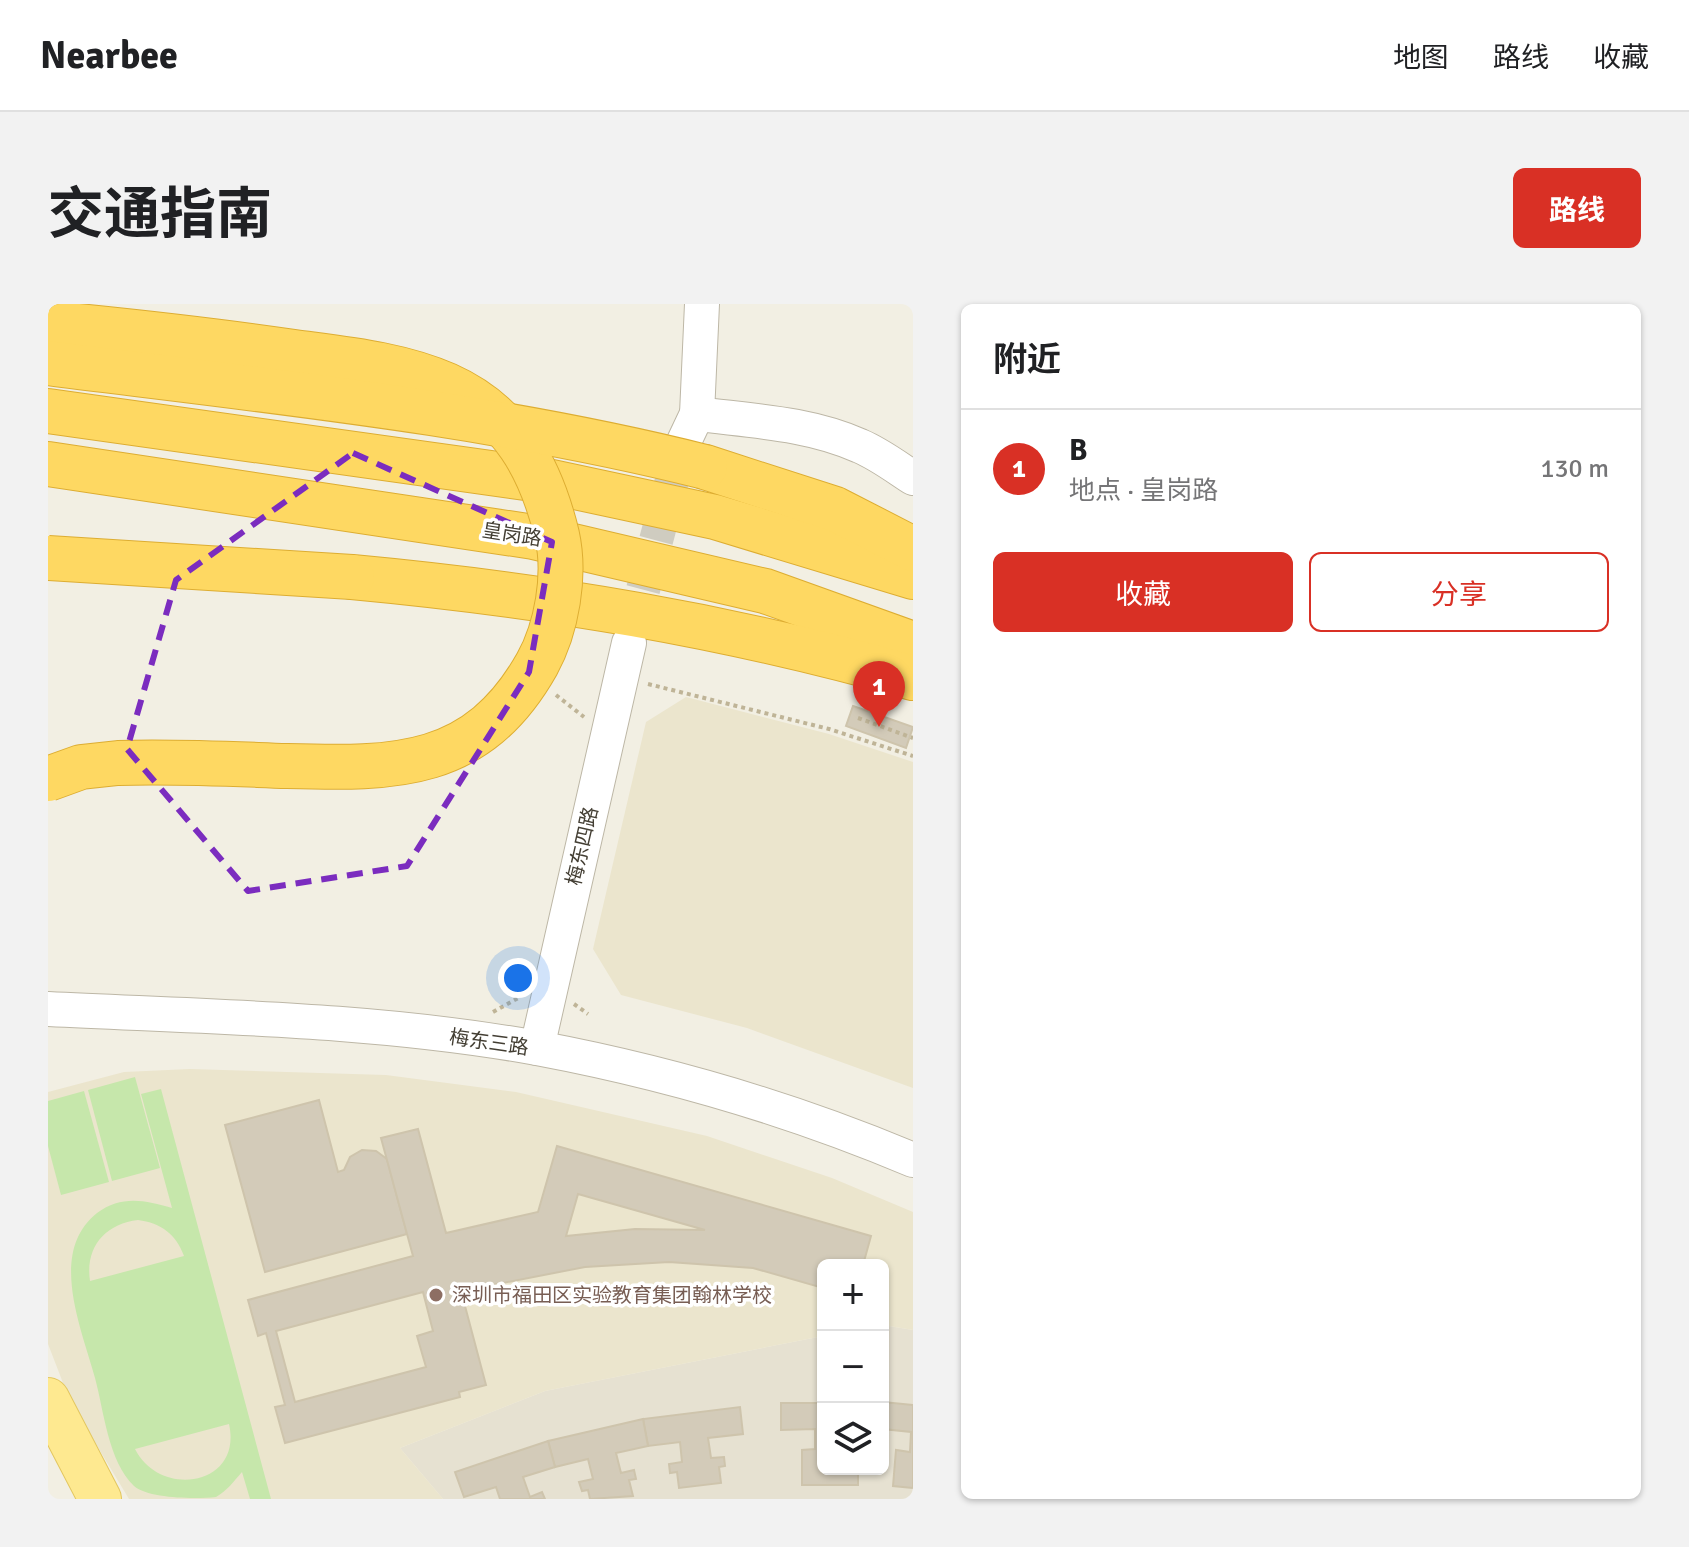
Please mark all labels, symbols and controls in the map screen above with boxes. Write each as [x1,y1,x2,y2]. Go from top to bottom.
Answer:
text: Nearbee [40,32,178,79]
text: 地图 [1393,41,1449,75]
text: 路线 [1493,41,1549,75]
text: 收藏 [1593,41,1649,75]
button: 路线 [1513,168,1641,248]
text: 交通指南 [48,180,272,249]
text: 附近 [993,339,1061,381]
text: B [1069,432,1087,469]
text: 1 [1012,453,1026,485]
text: 130 m [1540,453,1609,485]
text: 地点 · 皇岗路 [1069,475,1218,507]
street label: 皇岗路 [480,517,544,552]
button: 收藏 [993,552,1293,632]
button: 分享 [1309,552,1609,632]
pin: 1 [853,661,905,727]
street label: 梅东四路 [561,804,604,888]
your location [498,958,538,998]
street label: 梅东三路 [448,1025,530,1060]
map controls [817,1259,889,1475]
button: + [817,1259,889,1331]
place label: 深圳市福田区实验教育集团翰林学校 [452,1283,772,1308]
marker: 深圳市福田区实验教育集团翰林学校 [427,1286,445,1304]
button: − [817,1331,889,1403]
button: layers [817,1403,889,1475]

